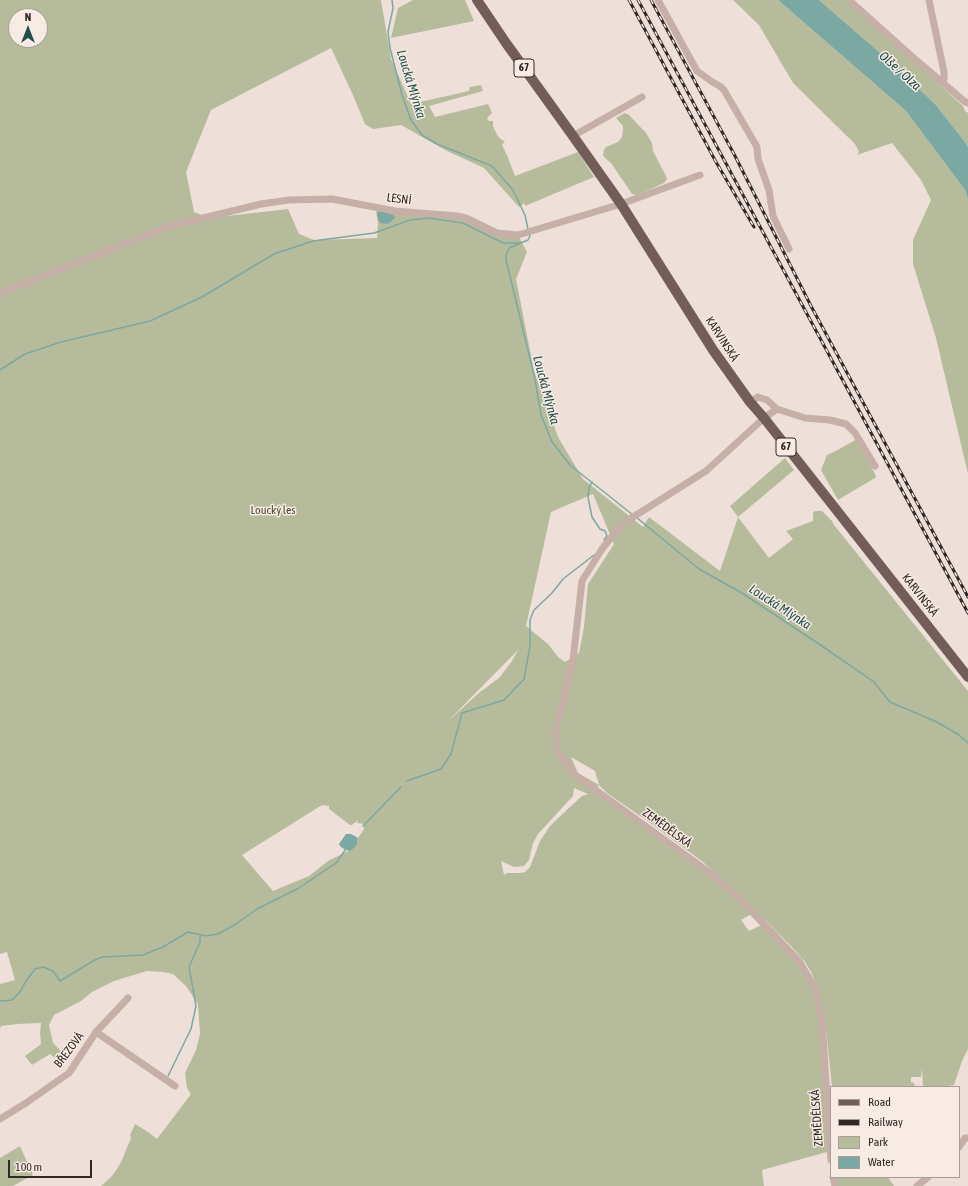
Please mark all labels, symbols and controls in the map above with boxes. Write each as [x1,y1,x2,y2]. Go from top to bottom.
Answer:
north arrow [8,8,48,48]
text: N [25,11,31,23]
water label: Loucká Mlýnka [393,48,429,120]
water label: Olše / Olza [876,48,924,94]
road number: 67 [514,59,534,77]
street label: LESNÍ [386,190,412,208]
street label: KARVINSKÁ [702,314,742,364]
water label: Loucká Mlýnka [529,354,563,426]
road number: 67 [776,438,796,456]
park label: Loucký les [250,503,296,517]
street label: KARVINSKÁ [899,571,941,619]
water label: Loucká Mlýnka [746,581,814,633]
street label: ZEMĚDĚLSKÁ [640,805,694,851]
street label: BŘEZOVÁ [51,1029,87,1071]
legend [830,1086,960,1178]
street label: ZEMĚDĚLSKÁ [808,1089,826,1147]
text: Road [868,1095,891,1109]
text: Railway [868,1115,903,1129]
text: Park [868,1135,888,1149]
scale bar [10,1152,94,1178]
text: Water [868,1155,894,1169]
text: 100 m [15,1160,42,1174]

